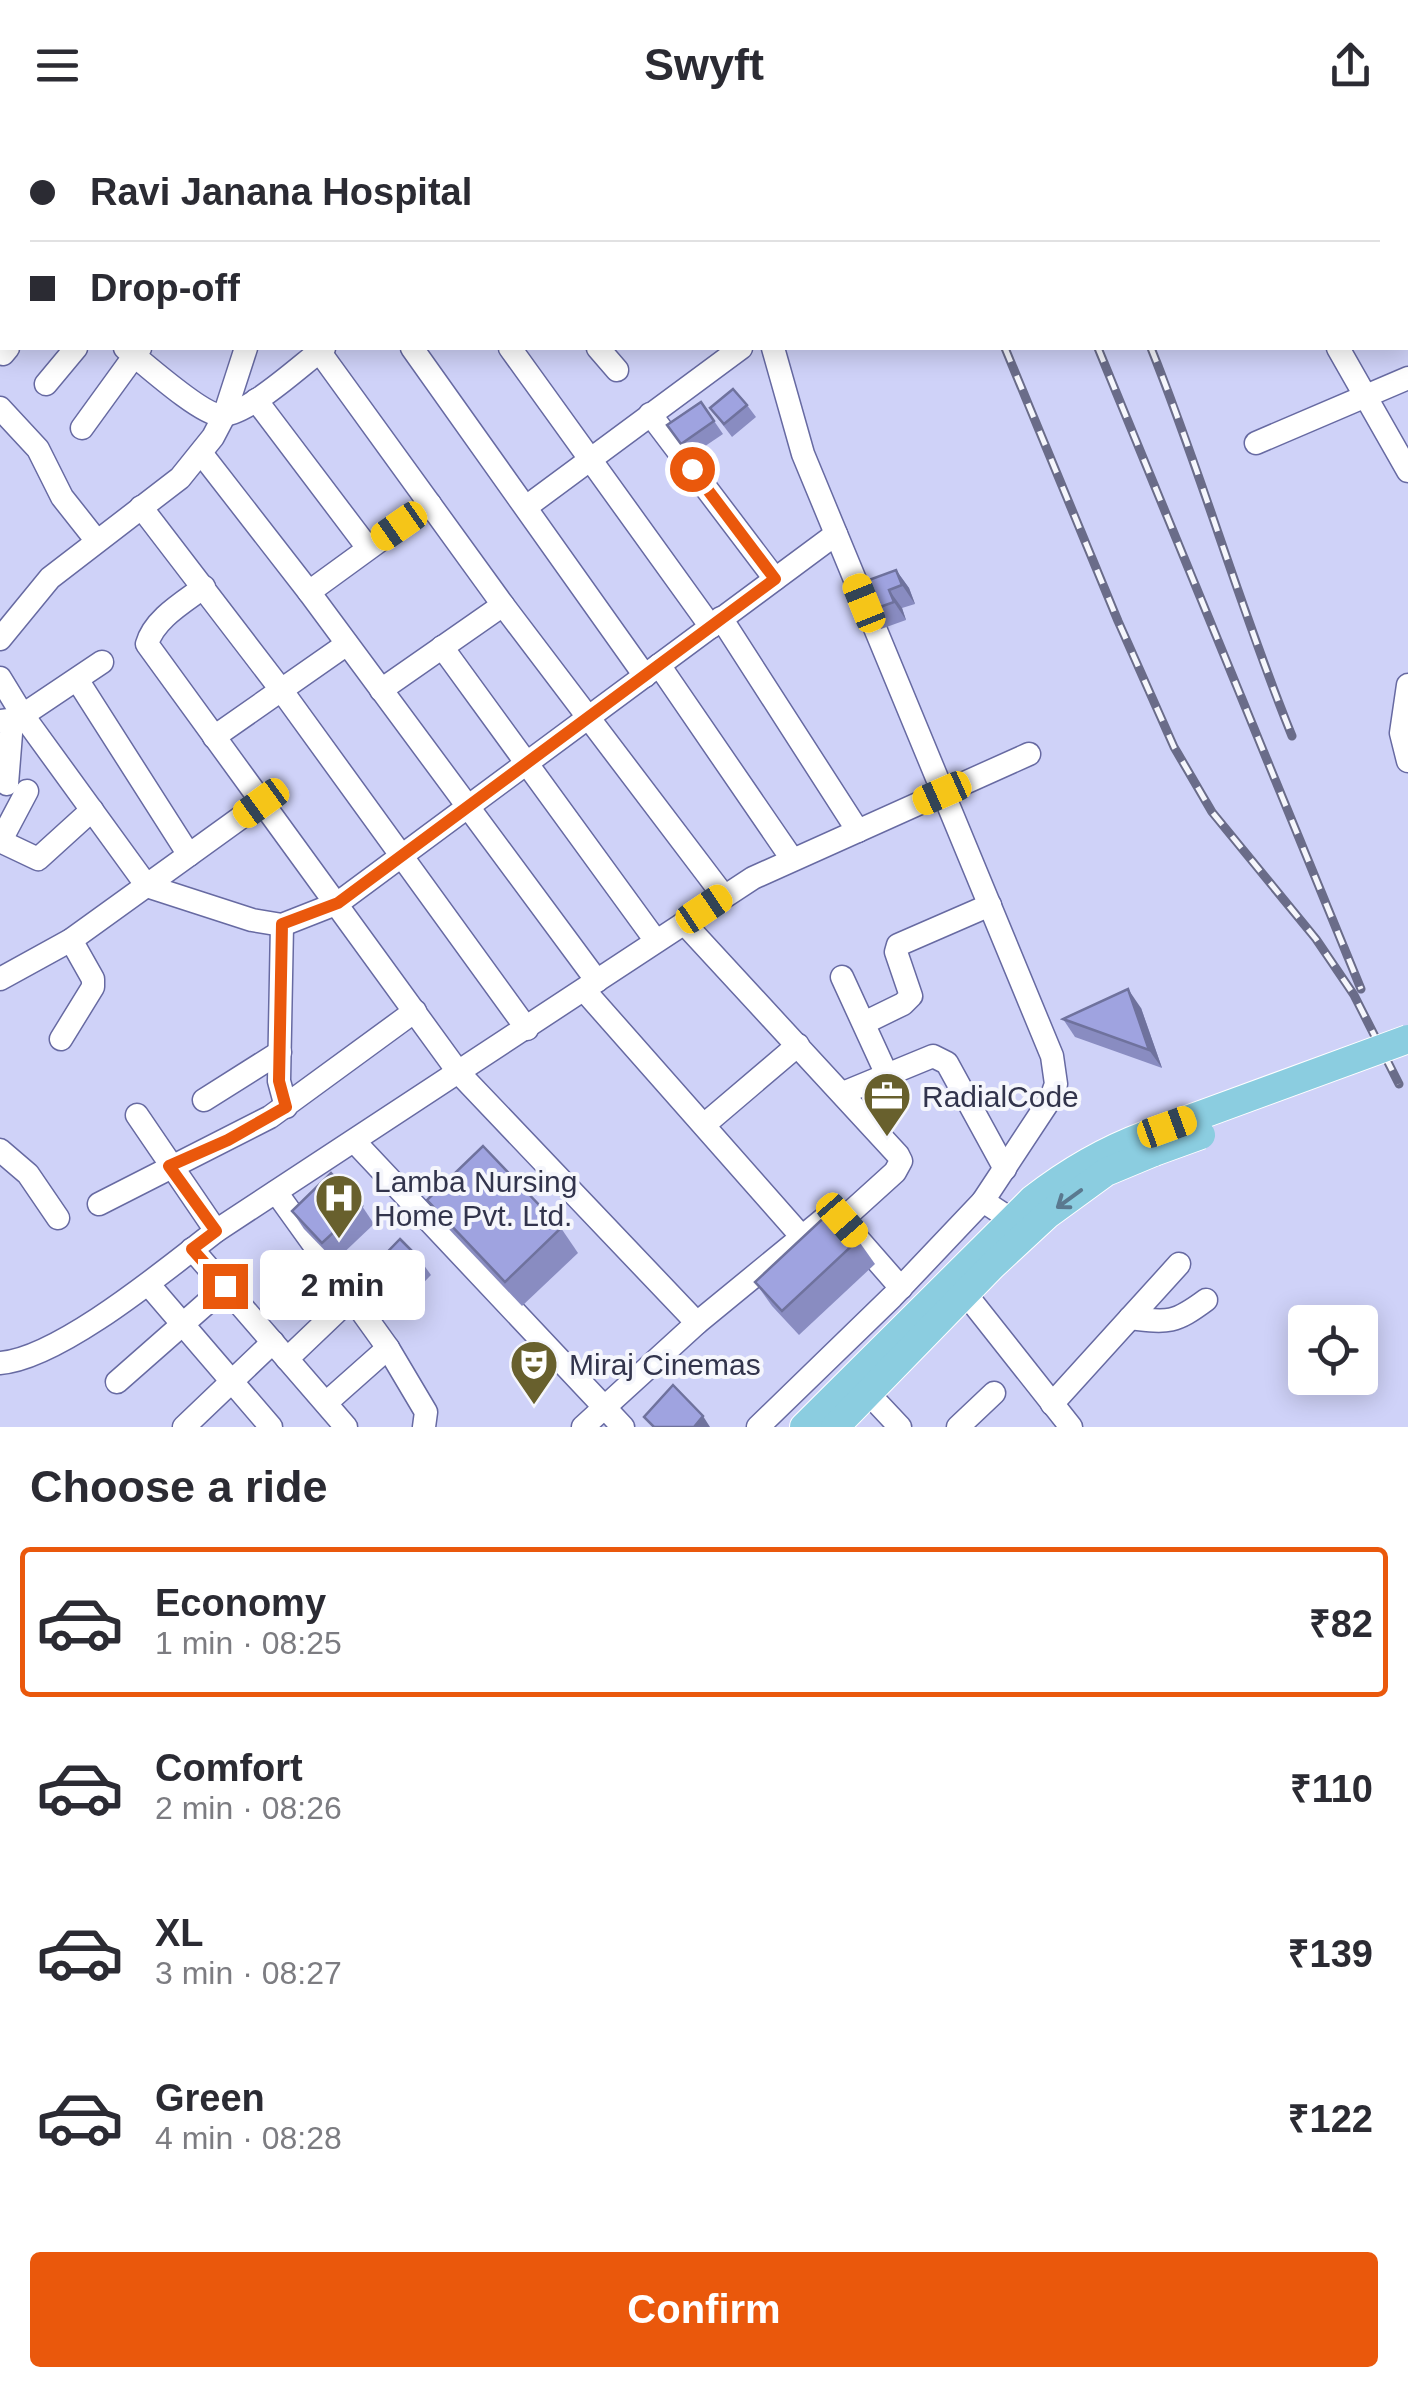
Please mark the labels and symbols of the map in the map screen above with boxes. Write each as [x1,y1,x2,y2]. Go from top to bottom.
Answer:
route start [670,447,715,492]
car [366,497,432,555]
car [839,570,889,636]
car [908,767,976,819]
car [228,773,294,833]
car [671,880,737,938]
office icon: RadialCode [861,1070,913,1138]
place label: RadialCode [922,1080,1079,1113]
car [1134,1103,1200,1151]
place label: Lamba Nursing Home Pvt. Ltd. [374,1165,577,1232]
hospital icon: Lamba Nursing Home Pvt. Ltd. [313,1172,365,1240]
car [811,1188,873,1252]
one-way arrow [1056,1188,1083,1209]
callout: 2 min [260,1251,425,1321]
route end [203,1264,248,1309]
theatre icon: Miraj Cinemas [508,1338,560,1406]
place label: Miraj Cinemas [569,1348,761,1381]

